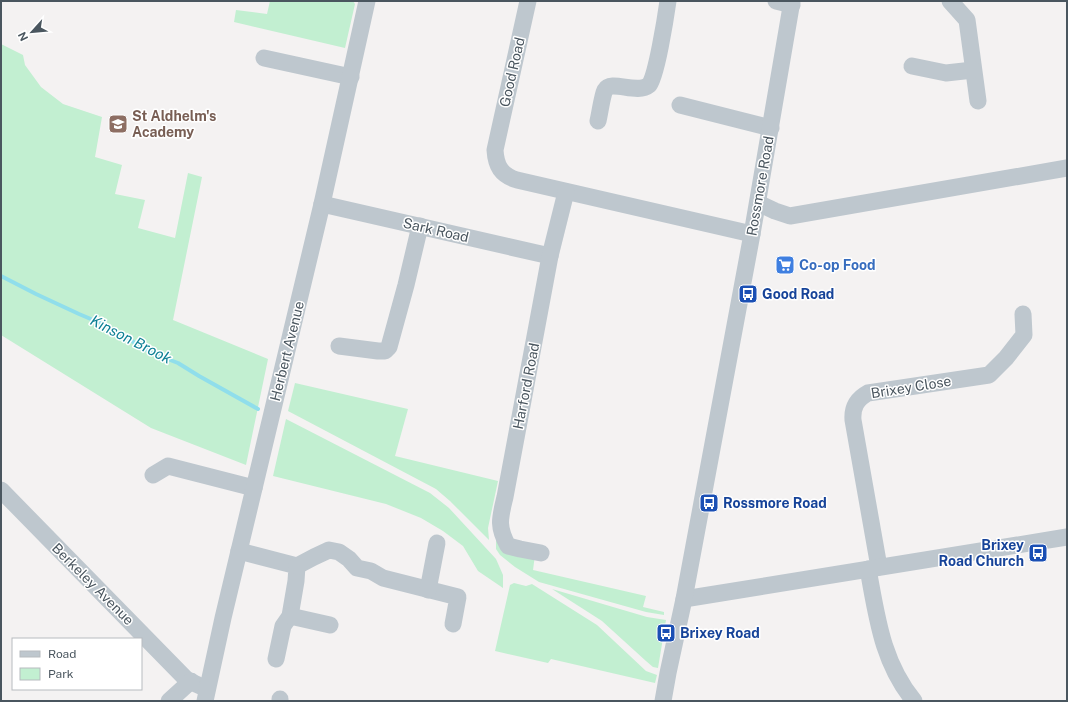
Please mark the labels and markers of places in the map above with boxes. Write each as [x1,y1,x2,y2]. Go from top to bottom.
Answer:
place label: St Aldhelm's Academy [132,108,216,140]
school or university icon: St Aldhelm's Academy [107,113,129,135]
supermarket icon: Co-op Food [774,254,796,276]
place label: Co-op Food [799,257,876,273]
bus stop icon: Good Road [737,283,759,305]
place label: Good Road [762,286,834,302]
bus stop icon: Rossmore Road [698,492,720,514]
place label: Rossmore Road [723,495,827,511]
place label: Brixey Road Church [939,537,1024,569]
bus stop icon: Brixey Road Church [1027,542,1049,564]
bus stop icon: Brixey Road [655,622,677,644]
place label: Brixey Road [680,625,760,641]

